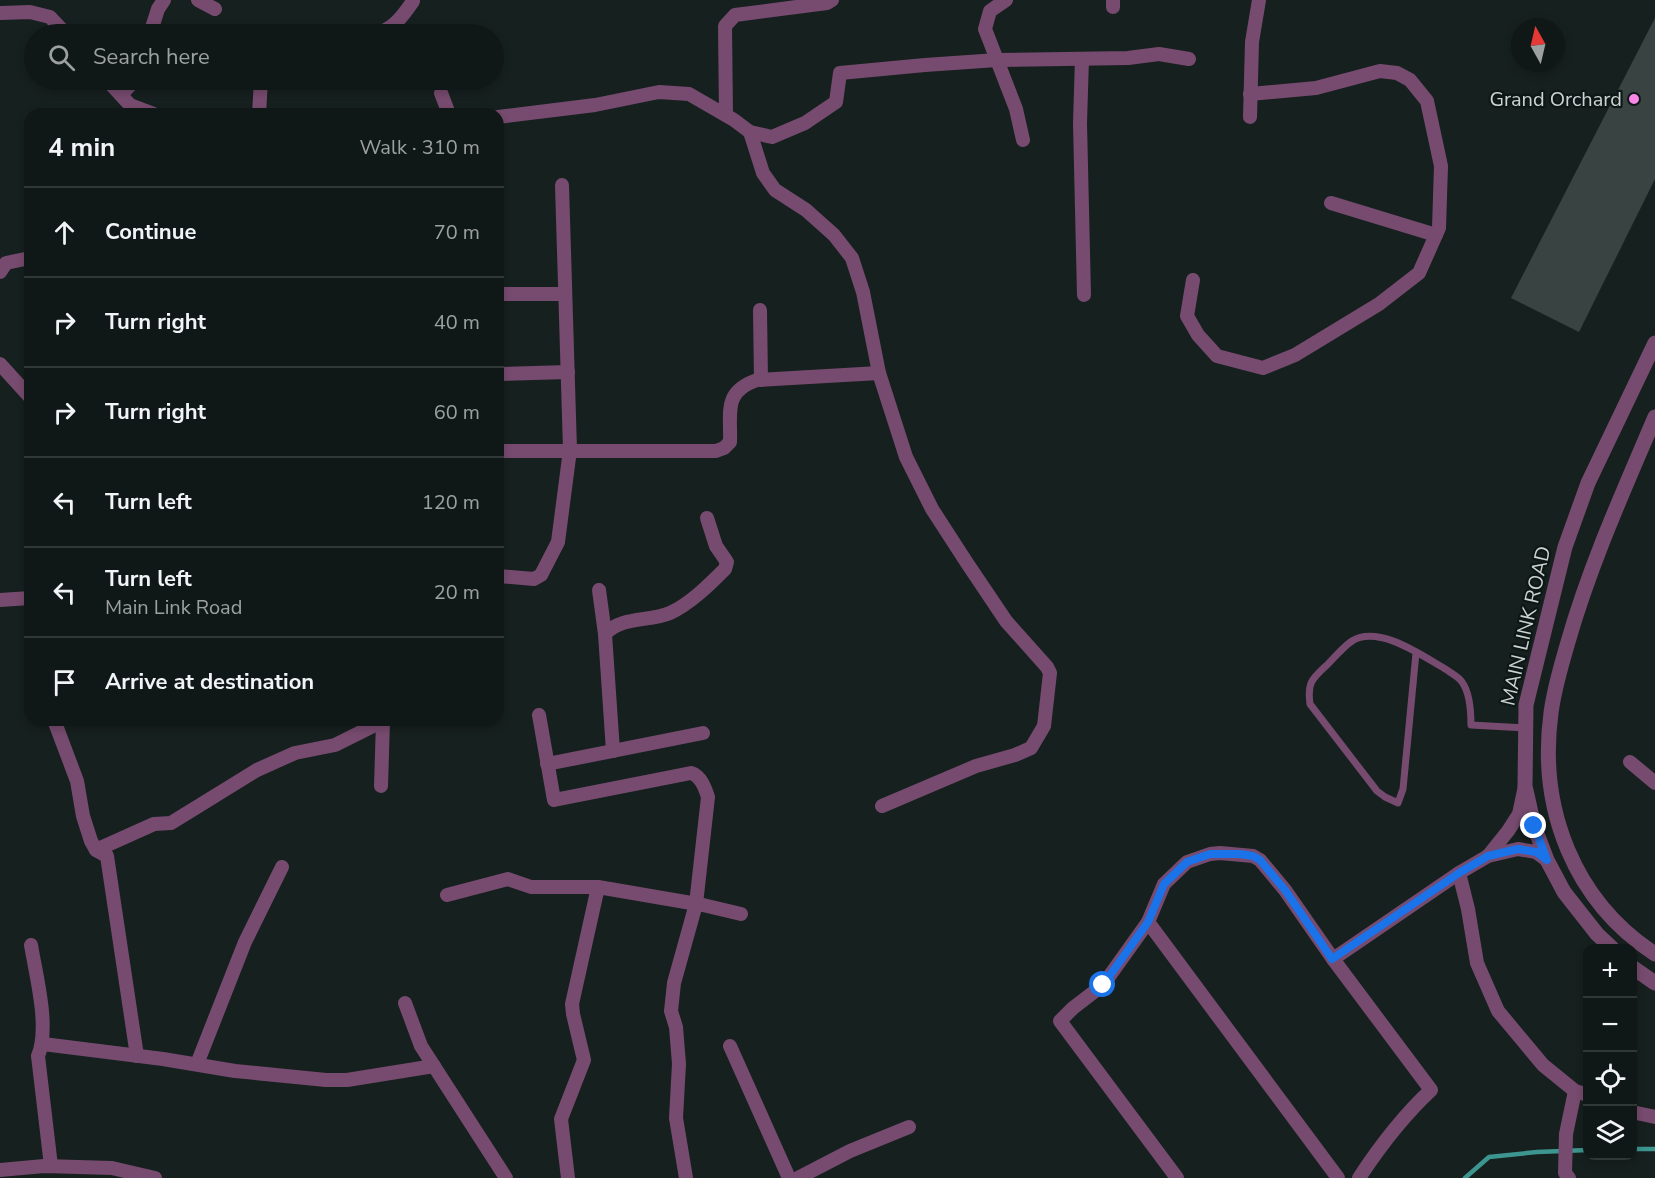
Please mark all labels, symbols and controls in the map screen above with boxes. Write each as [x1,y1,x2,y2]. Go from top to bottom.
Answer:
north arrow [1511,18,1565,72]
search box [24,24,504,90]
icon: search [45,41,78,74]
text: Search here [93,42,210,72]
place label: Grand Orchard [1489,86,1622,113]
marker: Grand Orchard [1627,92,1641,106]
text: 4 min [48,130,115,165]
text: Walk · 310 m [360,134,480,161]
icon: ahead [48,216,81,249]
text: Continue [105,217,196,247]
text: 70 m [434,219,480,246]
icon: right [48,306,81,339]
text: Turn right [105,307,206,337]
text: 40 m [434,309,480,336]
icon: right [48,396,81,429]
text: Turn right [105,397,206,427]
text: 60 m [434,399,480,426]
icon: left [48,486,81,519]
text: Turn left [105,487,192,517]
text: 120 m [422,489,480,516]
street label: MAIN LINK ROAD [1495,544,1557,708]
text: Turn left [105,564,192,594]
icon: left [48,576,81,609]
text: 20 m [434,579,480,606]
text: Main Link Road [105,594,242,621]
icon: arrive [48,666,81,699]
text: Arrive at destination [105,667,314,697]
route end [1520,812,1546,838]
map controls [1583,944,1637,1160]
button: + [1583,944,1637,998]
route start [1089,971,1115,997]
button: − [1583,998,1637,1052]
button: locate [1583,1052,1637,1106]
button: layers [1583,1106,1637,1160]

